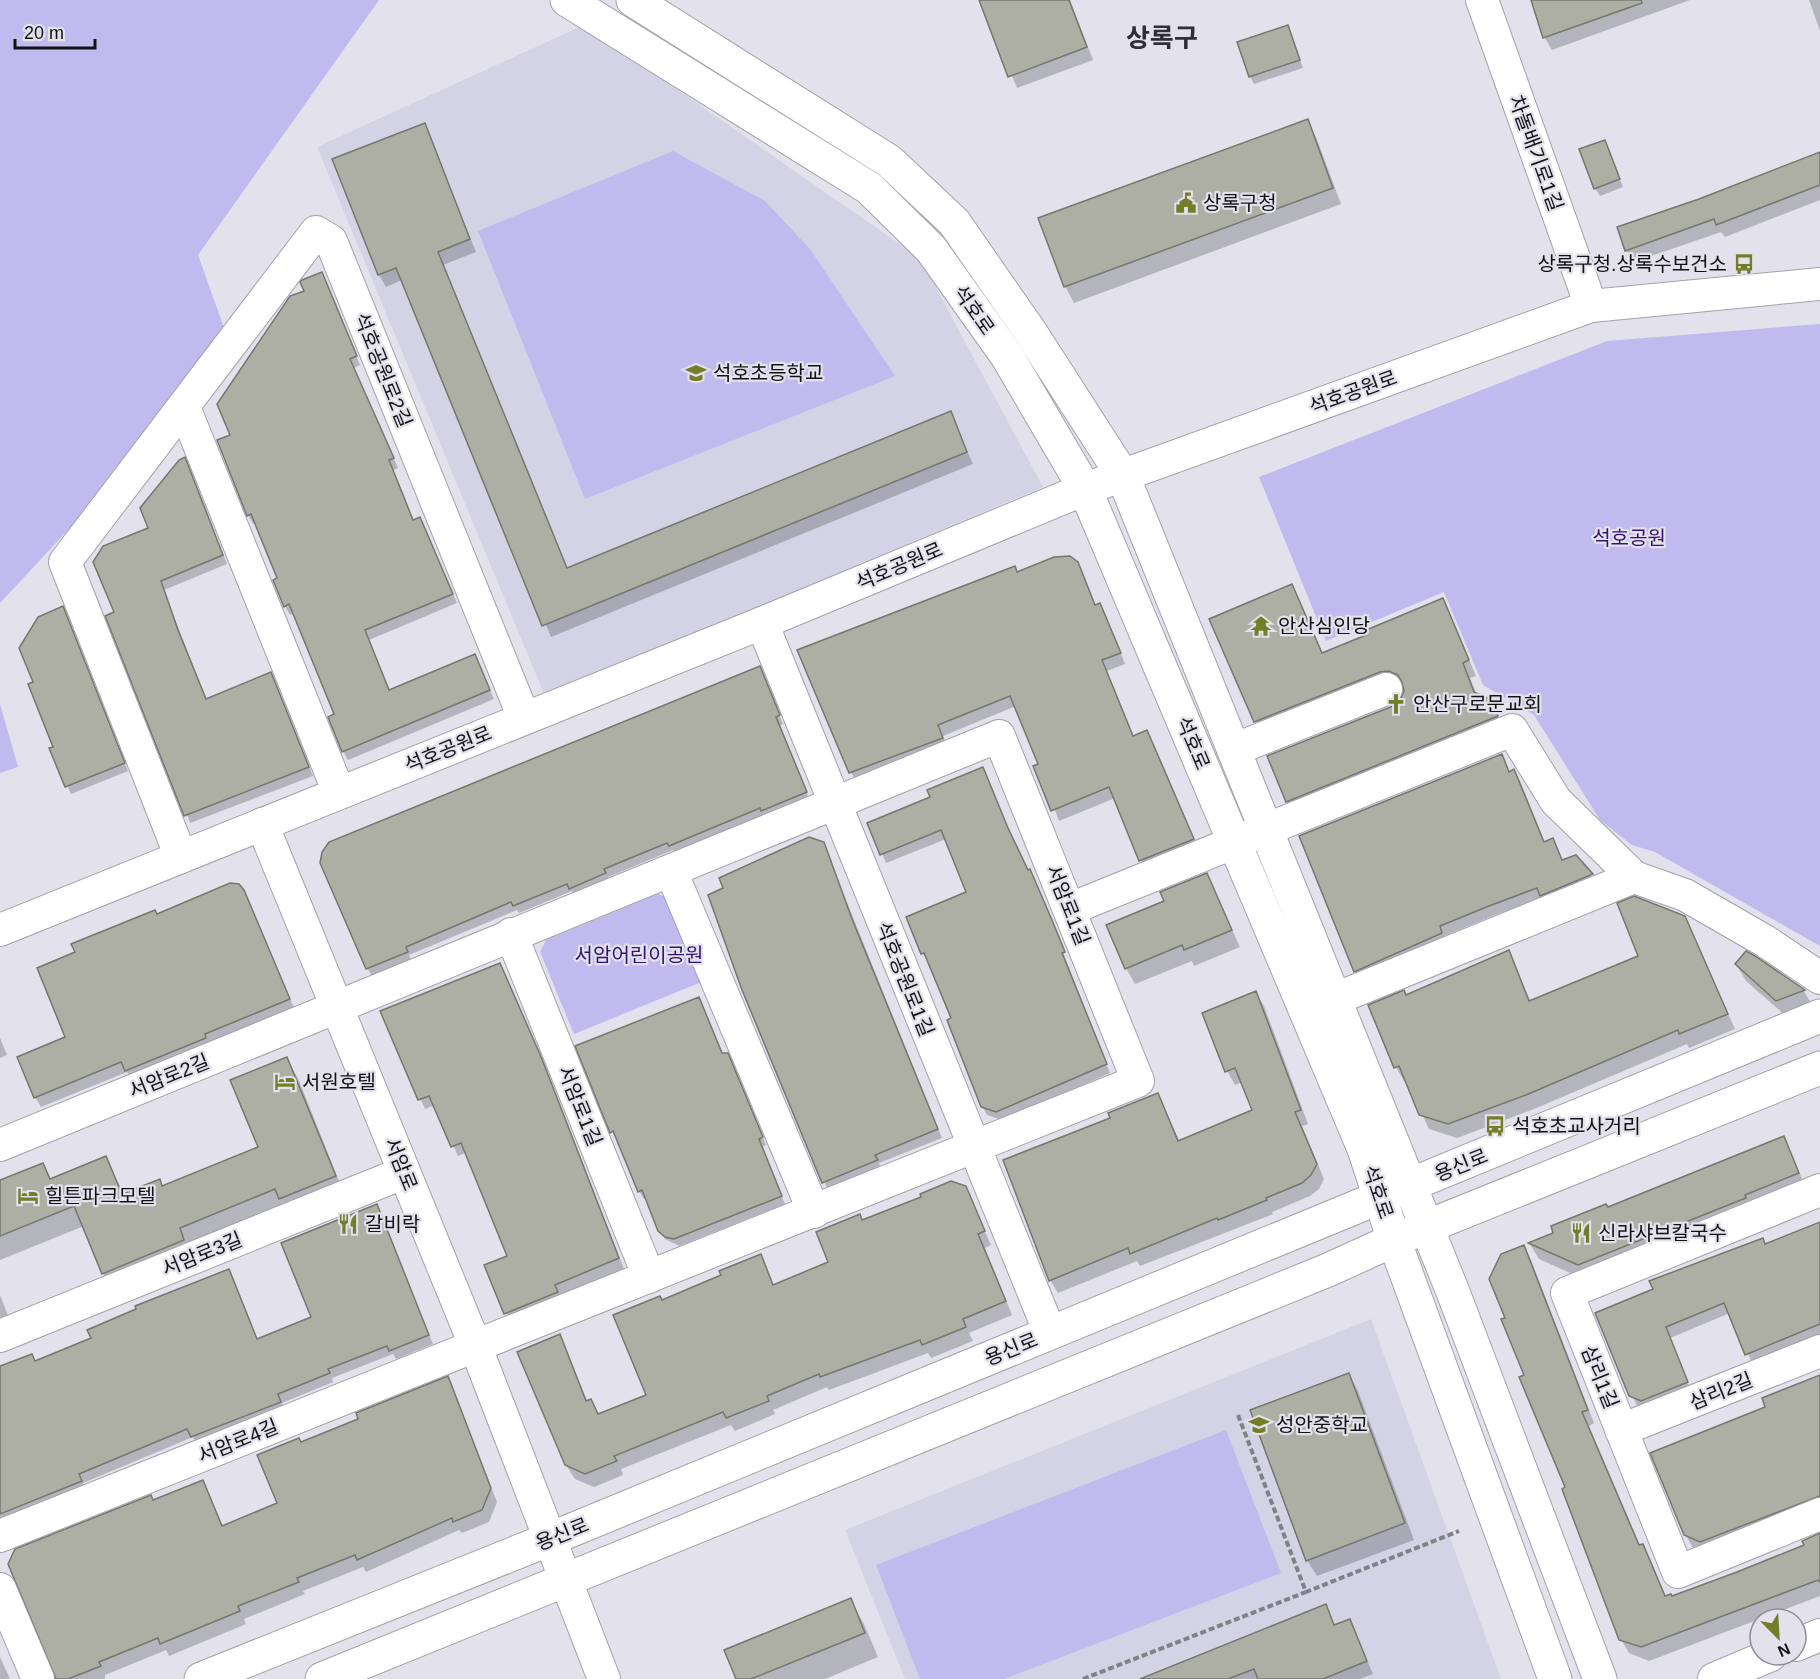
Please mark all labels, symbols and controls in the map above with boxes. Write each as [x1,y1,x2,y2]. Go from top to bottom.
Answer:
scale bar [15,12,94,50]
text: 20 m [24,23,64,43]
district label: 상록구 [1126,23,1198,53]
street label: 차돌배기로1길 [1505,92,1567,214]
public building icon: 상록구청 [1174,191,1198,215]
place label: 상록구청 [1203,192,1277,214]
bus stop icon: 상록구청.상록수보건소 [1732,252,1756,276]
place label: 상록구청.상록수보건소 [1537,253,1727,275]
street label: 석호로 [949,281,999,339]
street label: 석호공원로2길 [350,310,416,430]
school or university icon: 석호초등학교 [684,361,708,385]
place label: 석호초등학교 [713,362,823,384]
street label: 석호공원로 [1306,366,1400,418]
park label: 석호공원 [1592,527,1666,549]
street label: 석호공원로 [852,538,946,594]
temple icon: 안산심인당 [1249,614,1273,638]
place label: 안산심인당 [1278,615,1370,637]
church icon: 안산구로문교회 [1384,692,1408,716]
place label: 안산구로문교회 [1413,693,1542,715]
street label: 석호로 [1172,713,1214,773]
street label: 석호공원로 [401,722,495,776]
street label: 서암로1길 [1042,862,1094,948]
street label: 석호공원로1길 [872,919,938,1039]
park label: 서암어린이공원 [575,944,703,966]
street label: 서암로2길 [126,1050,212,1102]
street label: 서암로1길 [554,1063,606,1149]
hotel icon: 서원호텔 [273,1070,297,1094]
place label: 서원호텔 [302,1071,376,1093]
bus stop icon: 석호초교사거리 [1483,1114,1507,1138]
place label: 석호초교사거리 [1512,1115,1641,1137]
street label: 서암로 [380,1134,422,1194]
street label: 용신로 [1431,1144,1491,1186]
street label: 석호로 [1359,1162,1397,1222]
hotel icon: 힐튼파크모텔 [16,1184,40,1208]
place label: 힐튼파크모텔 [45,1185,155,1207]
restaurant icon: 갈비락 [336,1212,360,1236]
place label: 갈비락 [365,1213,420,1235]
restaurant icon: 신라샤브칼국수 [1569,1221,1593,1245]
place label: 신라샤브칼국수 [1598,1222,1727,1244]
street label: 서암로3길 [159,1228,245,1280]
street label: 용신로 [981,1328,1041,1370]
street label: 삼리1길 [1577,1342,1623,1412]
street label: 삼리2길 [1686,1368,1756,1414]
school or university icon: 성안중학교 [1247,1413,1271,1437]
place label: 성안중학교 [1276,1414,1368,1436]
street label: 서암로4길 [195,1415,281,1467]
street label: 용신로 [532,1513,592,1555]
north arrow [1748,1607,1808,1667]
text: N [1775,1640,1793,1660]

